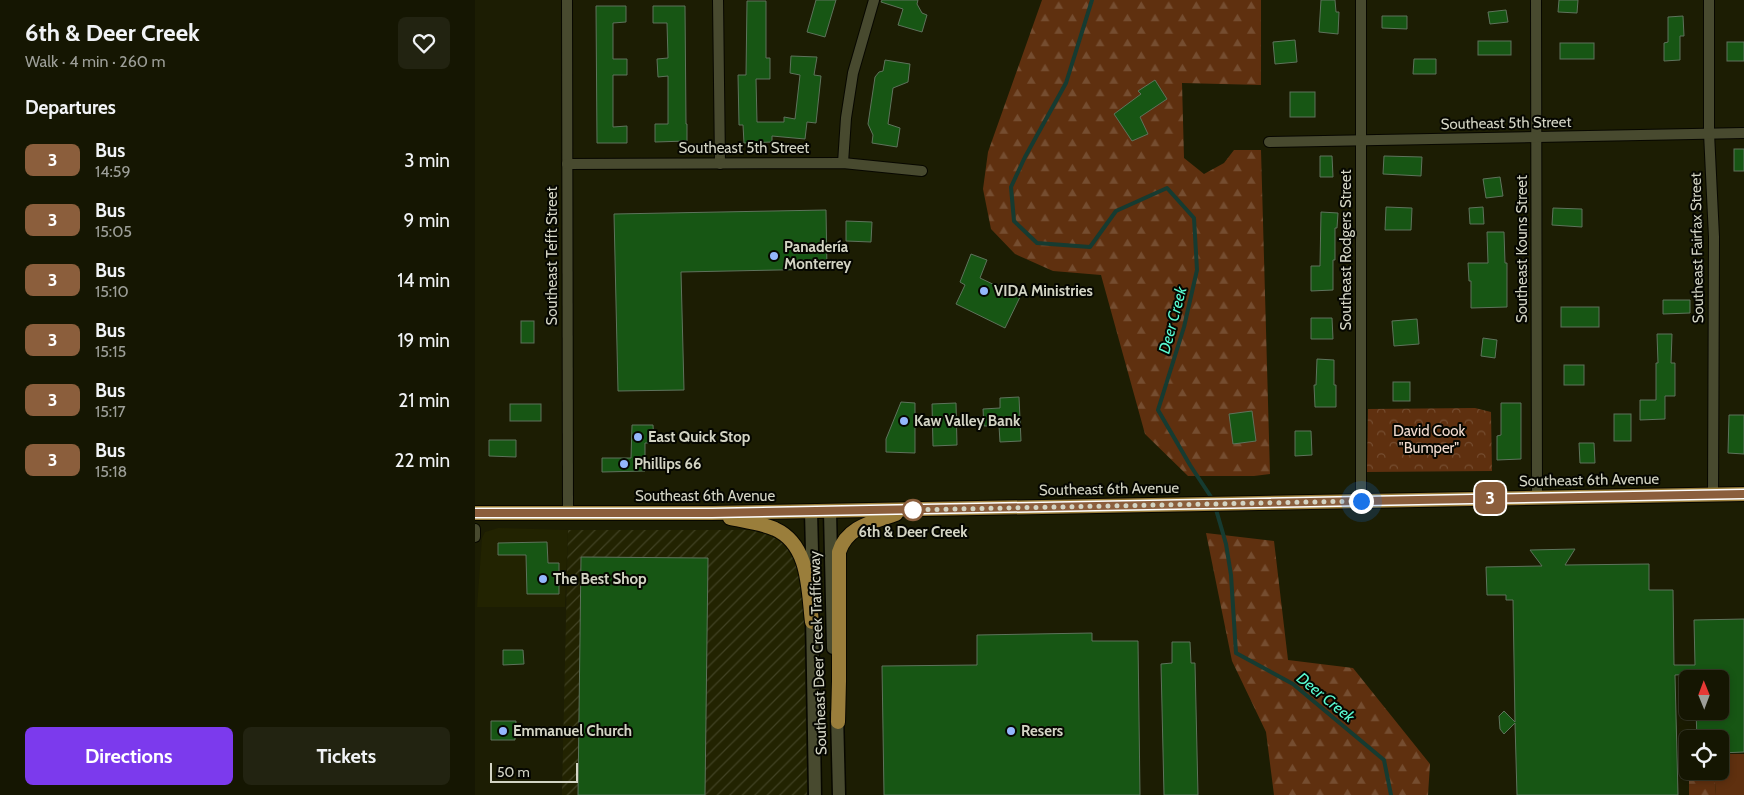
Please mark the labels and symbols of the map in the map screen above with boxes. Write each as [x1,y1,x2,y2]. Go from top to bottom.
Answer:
street label: Southeast 5th Street [1440,113,1572,133]
street label: Southeast 5th Street [679,139,809,157]
street label: Southeast Rodgers Street [1337,170,1355,330]
street label: Southeast Fairfax Street [1687,172,1707,324]
street label: Southeast Kouns Street [1513,175,1531,323]
street label: Southeast Tefft Street [543,187,561,325]
place label: Panadería Monterrey [784,238,852,273]
marker: Panadería Monterrey [768,250,780,262]
place label: VIDA Ministries [994,282,1093,300]
water label: Deer Creek [1154,283,1191,356]
marker: VIDA Ministries [978,285,990,297]
place label: Kaw Valley Bank [914,412,1021,430]
marker: Kaw Valley Bank [898,415,910,427]
park label: David Cook "Bumper" [1393,422,1465,457]
place label: East Quick Stop [648,428,751,446]
marker: East Quick Stop [632,431,644,443]
place label: Phillips 66 [634,455,701,473]
marker: Phillips 66 [618,458,630,470]
street label: Southeast 6th Avenue [1519,470,1660,490]
street label: Southeast 6th Avenue [1039,479,1180,499]
line badge: 3 [1474,482,1506,514]
street label: Southeast 6th Avenue [635,487,775,505]
your location [1349,489,1374,514]
marker: 6th & Deer Creek [902,499,924,521]
place label: 6th & Deer Creek [858,523,968,541]
street label: Southeast Deer Creek Trafficway [805,550,831,756]
place label: The Best Shop [553,570,647,588]
marker: The Best Shop [537,573,549,585]
water label: Deer Creek [1293,668,1359,727]
north arrow [1679,670,1729,720]
place label: Emmanuel Church [513,722,632,740]
place label: Resers [1021,722,1063,740]
marker: Emmanuel Church [497,725,509,737]
marker: Resers [1005,725,1017,737]
scale bar [490,760,577,783]

